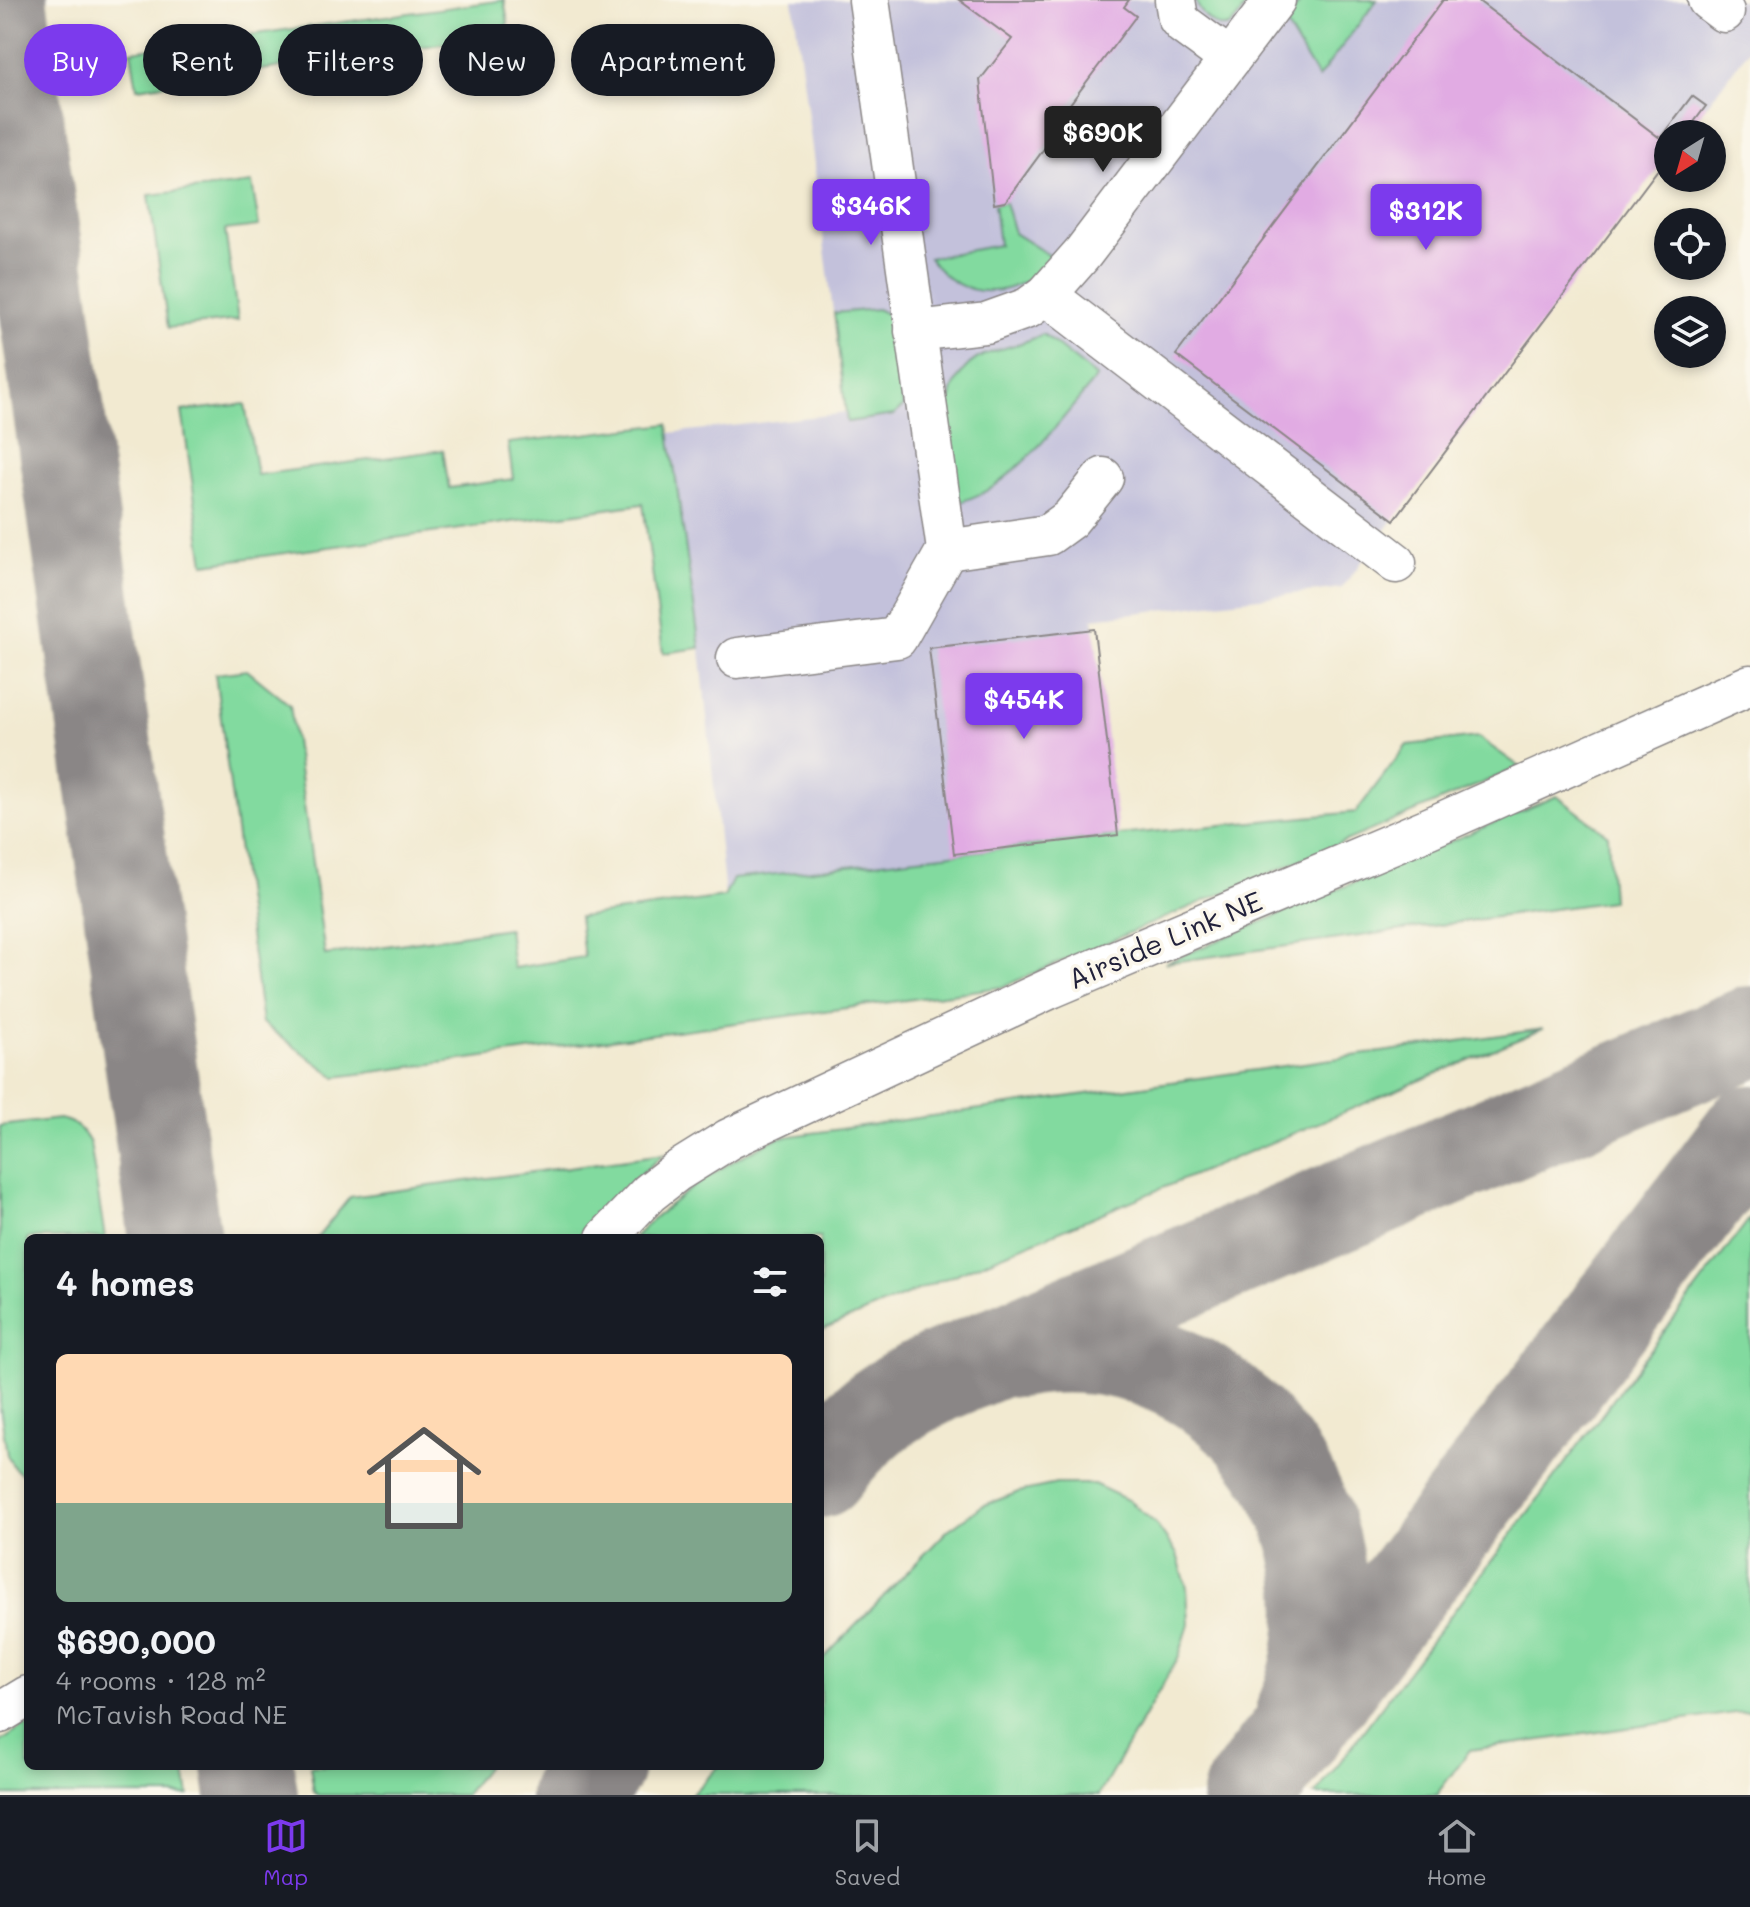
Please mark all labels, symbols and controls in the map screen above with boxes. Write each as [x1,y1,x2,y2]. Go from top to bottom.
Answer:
chip: Buy [24,24,127,96]
chip: Rent [143,24,262,96]
chip: Filters [278,24,423,96]
chip: New [439,24,555,96]
chip: Apartment [571,24,775,96]
pin: $690K [1047,106,1159,174]
text: $690K [1062,115,1144,149]
north arrow [1654,120,1726,192]
map controls [1654,120,1726,368]
pin: $346K [815,179,927,247]
pin: $312K [1370,184,1482,252]
text: $346K [831,188,912,222]
text: $312K [1389,193,1463,227]
button: locate [1654,208,1726,280]
button: layers [1654,296,1726,368]
pin: $454K [968,673,1080,741]
text: $454K [983,682,1065,716]
street label: Airside Link NE [1062,882,1267,996]
text: 4 homes [56,1260,195,1305]
icon: filters [748,1260,792,1304]
icon: home [352,1406,496,1550]
text: $690,000 [56,1618,216,1663]
text: 4 rooms · 128 m² [56,1663,266,1697]
text: McTavish Road NE [56,1697,287,1731]
tab: Map [263,1814,308,1891]
tab: Saved [835,1814,900,1891]
tab: Home [1427,1814,1487,1891]

